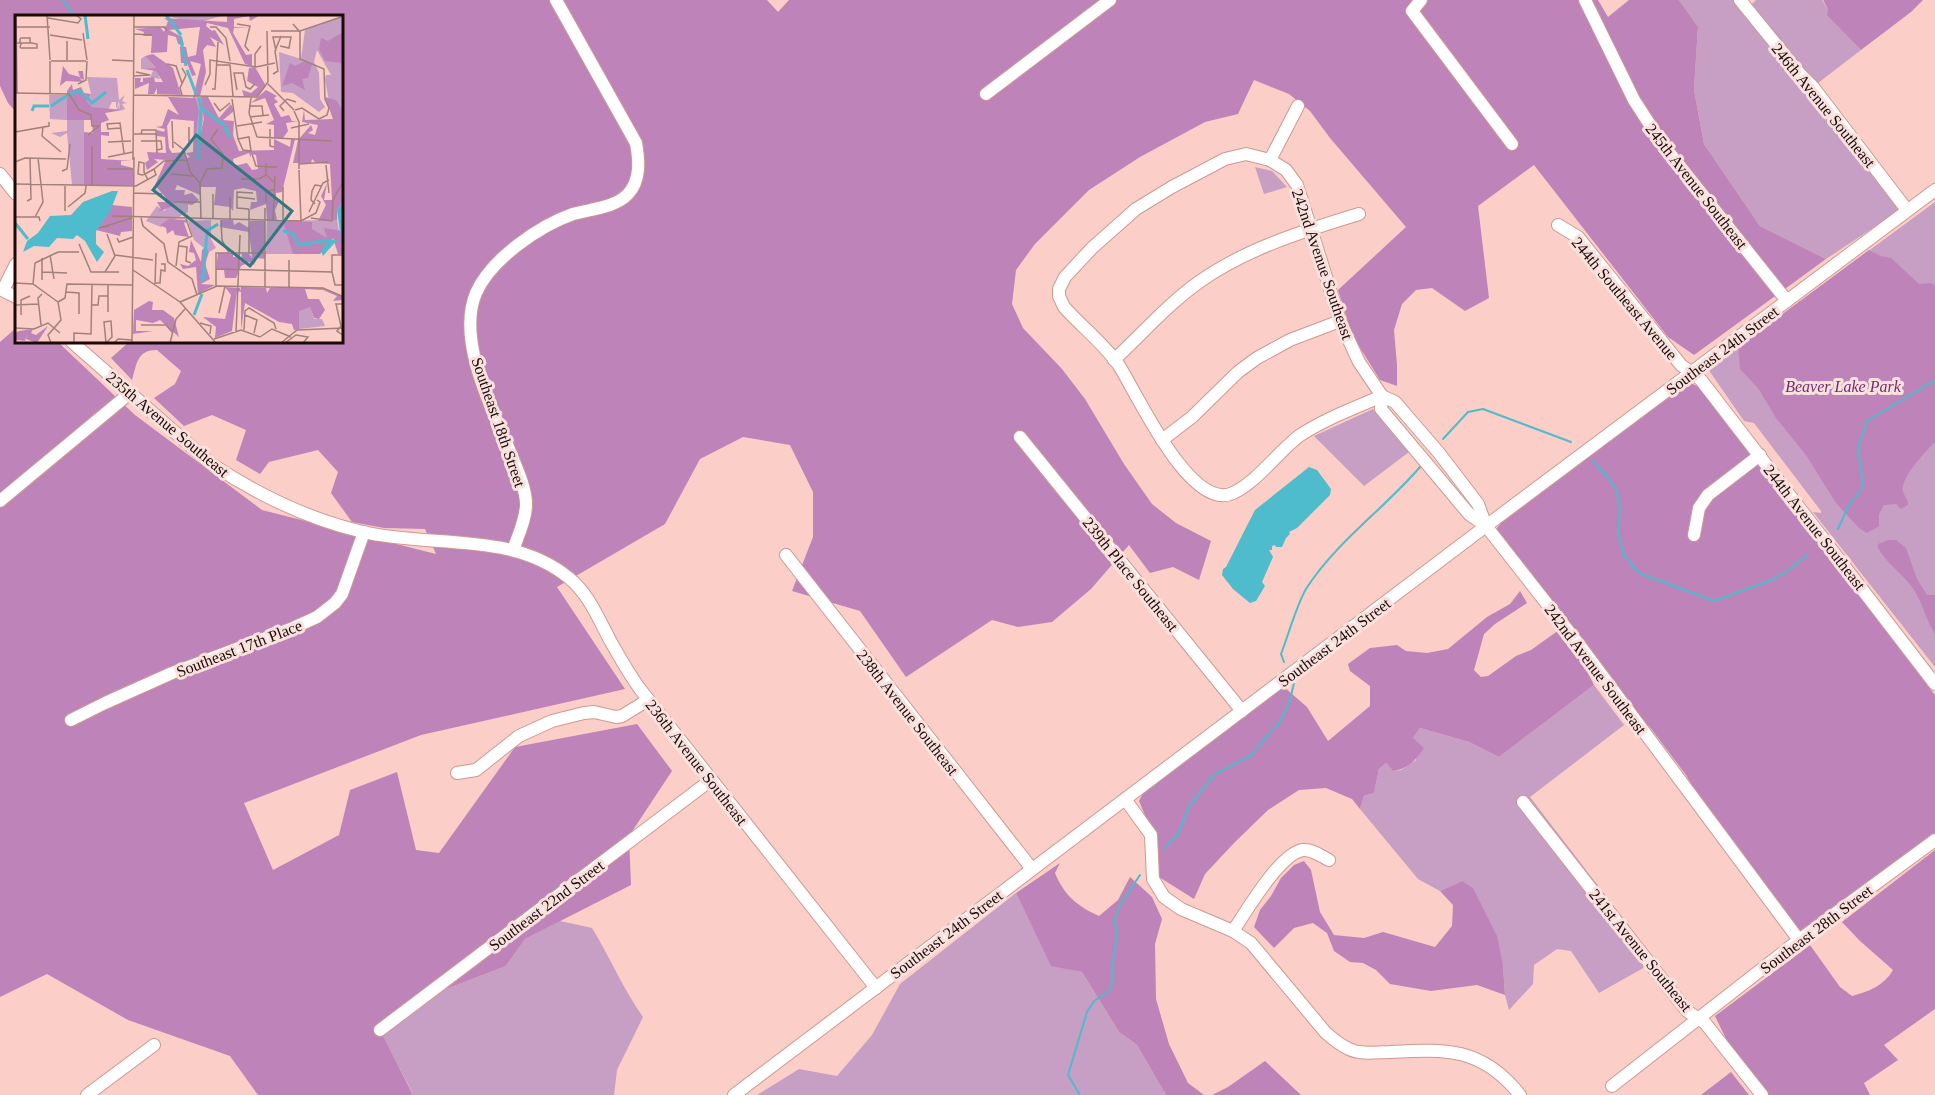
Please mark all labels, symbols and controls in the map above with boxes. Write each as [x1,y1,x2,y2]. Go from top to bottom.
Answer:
inset map [15,15,344,344]
street label: 246th Avenue Southeast [1768,40,1879,171]
street label: 245th Avenue Southeast [1642,120,1751,253]
street label: 242nd Avenue Southeast [1289,187,1356,342]
street label: 244th Southeast Avenue [1568,234,1681,363]
street label: Southeast 24th Street [1663,302,1782,398]
street label: Southeast 18th Street [468,355,529,490]
street label: 235th Avenue Southeast [103,368,233,481]
park label: Beaver Lake Park [1785,378,1902,395]
street label: 244th Avenue Southeast [1760,461,1869,594]
street label: 239th Place Southeast [1080,514,1182,635]
street label: Southeast 24th Street [1275,594,1394,690]
street label: 242nd Avenue Southeast [1541,601,1650,738]
street label: Southeast 17th Place [174,617,304,680]
street label: 238th Avenue Southeast [853,646,962,779]
street label: 236th Avenue Southeast [642,696,751,829]
street label: Southeast 22nd Street [485,856,608,954]
street label: Southeast 28th Street [1757,881,1876,977]
street label: Southeast 24th Street [887,886,1006,982]
street label: 241st Avenue Southeast [1586,886,1696,1015]

